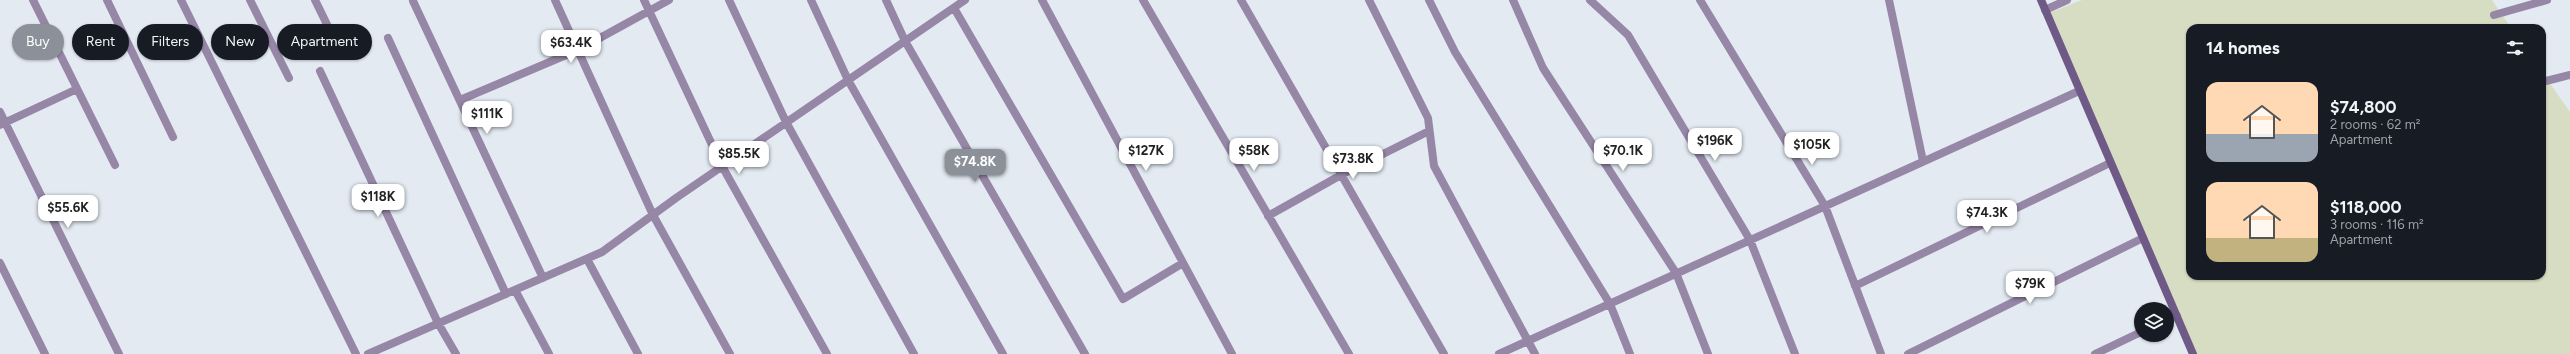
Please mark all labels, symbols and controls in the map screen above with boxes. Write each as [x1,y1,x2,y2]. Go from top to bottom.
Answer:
chip: Buy [12,24,64,60]
chip: Rent [72,24,129,60]
chip: Filters [137,24,203,60]
chip: New [211,24,269,60]
chip: Apartment [277,24,372,60]
pin: $63.4K [538,30,604,64]
text: $63.4K [550,35,592,50]
icon: filters [2504,37,2526,59]
text: 14 homes [2206,38,2280,58]
text: $74,800 [2330,97,2396,117]
icon: home [2238,98,2286,146]
pin: $111K [459,101,515,135]
text: $111K [471,106,503,121]
text: 2 rooms · 62 m² [2330,117,2420,132]
pin: $196K [1687,128,1743,162]
pin: $105K [1784,132,1840,166]
text: Apartment [2330,132,2393,147]
text: $196K [1697,133,1733,148]
text: $105K [1793,137,1831,152]
pin: $127K [1118,138,1174,172]
pin: $58K [1230,138,1278,172]
pin: $70.1K [1590,138,1656,172]
pin: $85.5K [706,141,772,175]
text: $127K [1128,143,1164,158]
text: $58K [1238,143,1270,158]
text: $70.1K [1603,143,1643,158]
text: $85.5K [718,146,760,161]
pin: $73.8K [1320,146,1386,180]
pin: $74.8K [942,149,1008,183]
text: $73.8K [1332,151,1374,166]
text: $74.8K [954,154,996,169]
pin: $118K [350,184,406,218]
text: $118K [361,189,395,204]
pin: $55.6K [35,195,101,229]
text: $118,000 [2330,197,2402,217]
icon: home [2238,198,2286,246]
text: $55.6K [47,200,89,215]
pin: $74.3K [1954,200,2020,234]
text: $74.3K [1966,205,2008,220]
text: 3 rooms · 116 m² [2330,217,2424,232]
text: Apartment [2330,232,2393,247]
pin: $79K [2006,271,2054,305]
text: $79K [2015,276,2045,291]
map controls [2134,302,2174,342]
button: layers [2134,302,2174,342]

